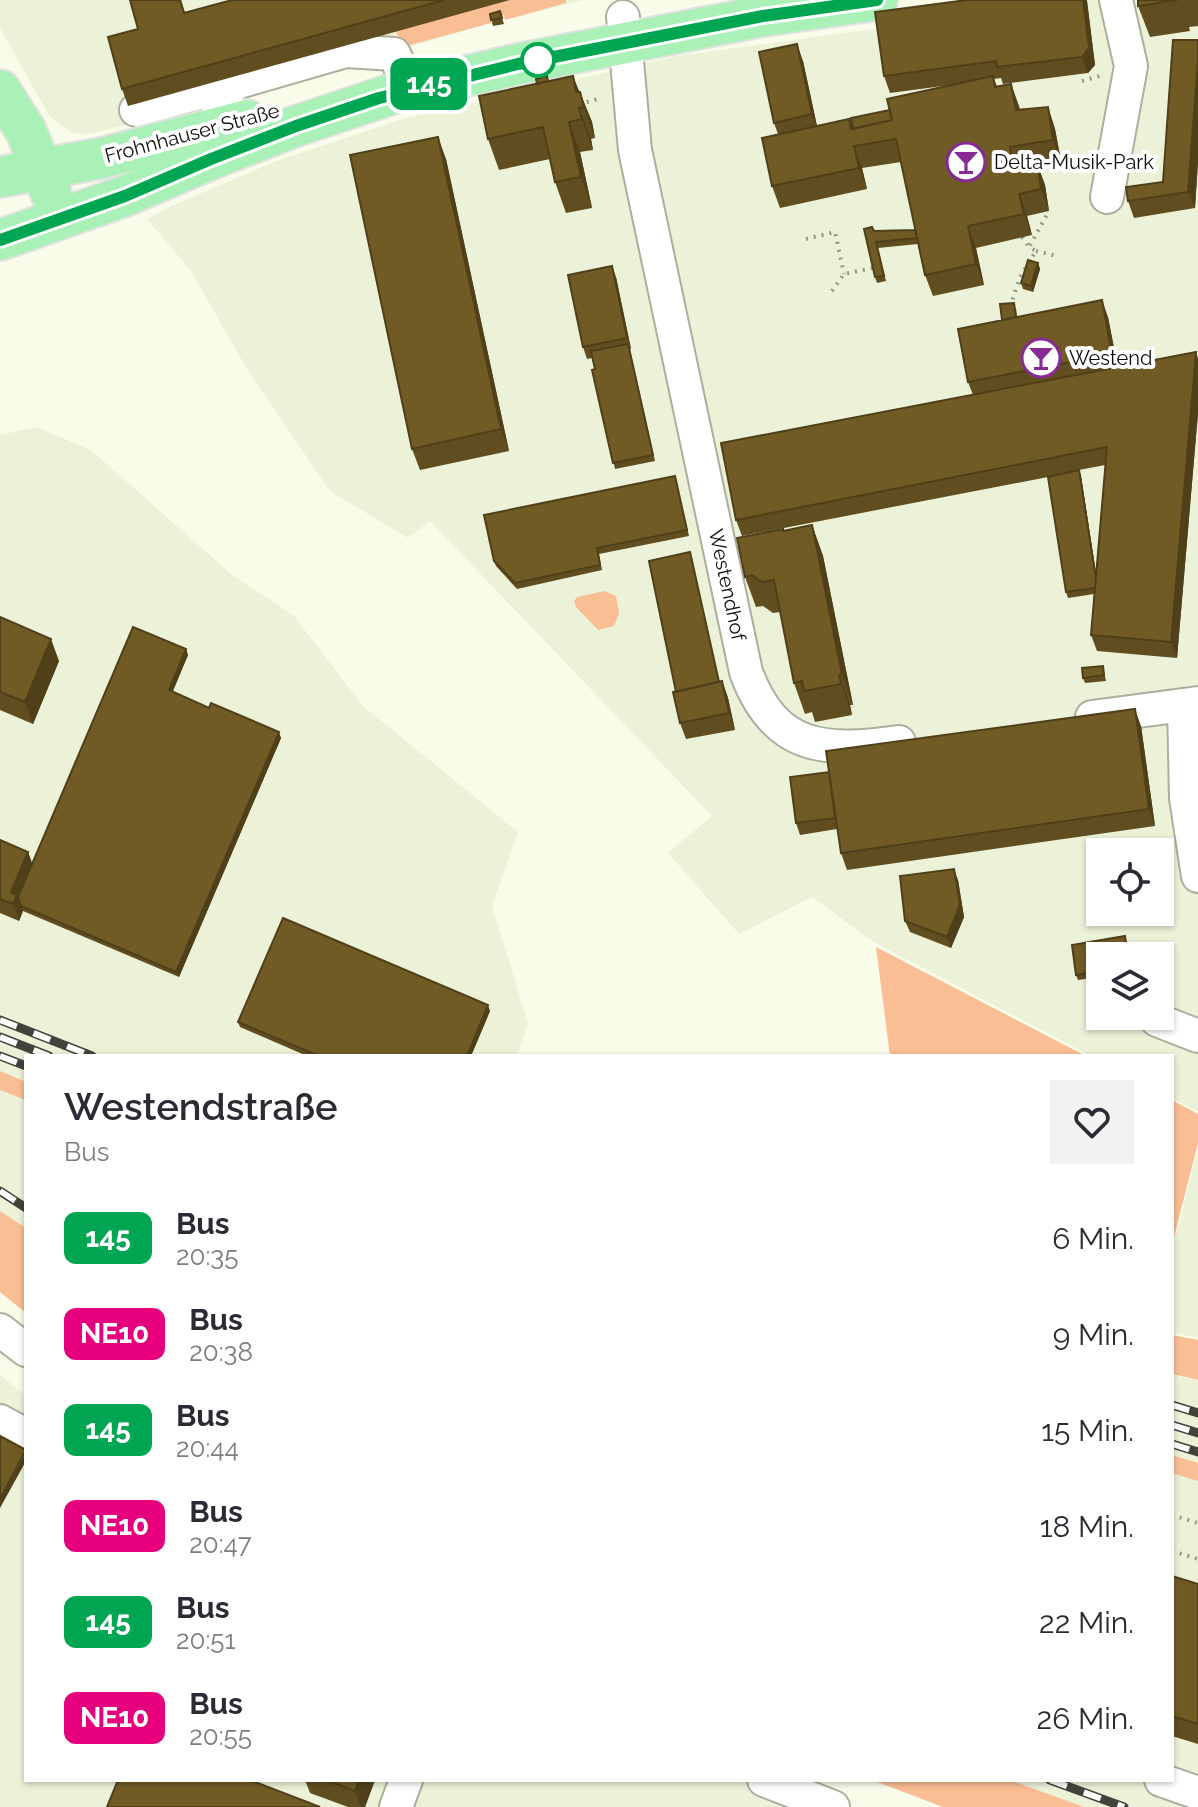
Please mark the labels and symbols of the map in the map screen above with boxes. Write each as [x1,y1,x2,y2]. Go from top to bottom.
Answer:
unlabelled marker [521,43,555,77]
line badge: 145 [383,58,475,110]
street label: Frohnhauser Straße [102,98,282,168]
bar icon: Delta-Musik-Park [945,141,987,183]
place label: Delta-Musik-Park [994,150,1154,174]
bar icon: Westend [1020,337,1062,379]
place label: Westend [1069,346,1152,370]
street label: Westendhof [704,527,751,644]

